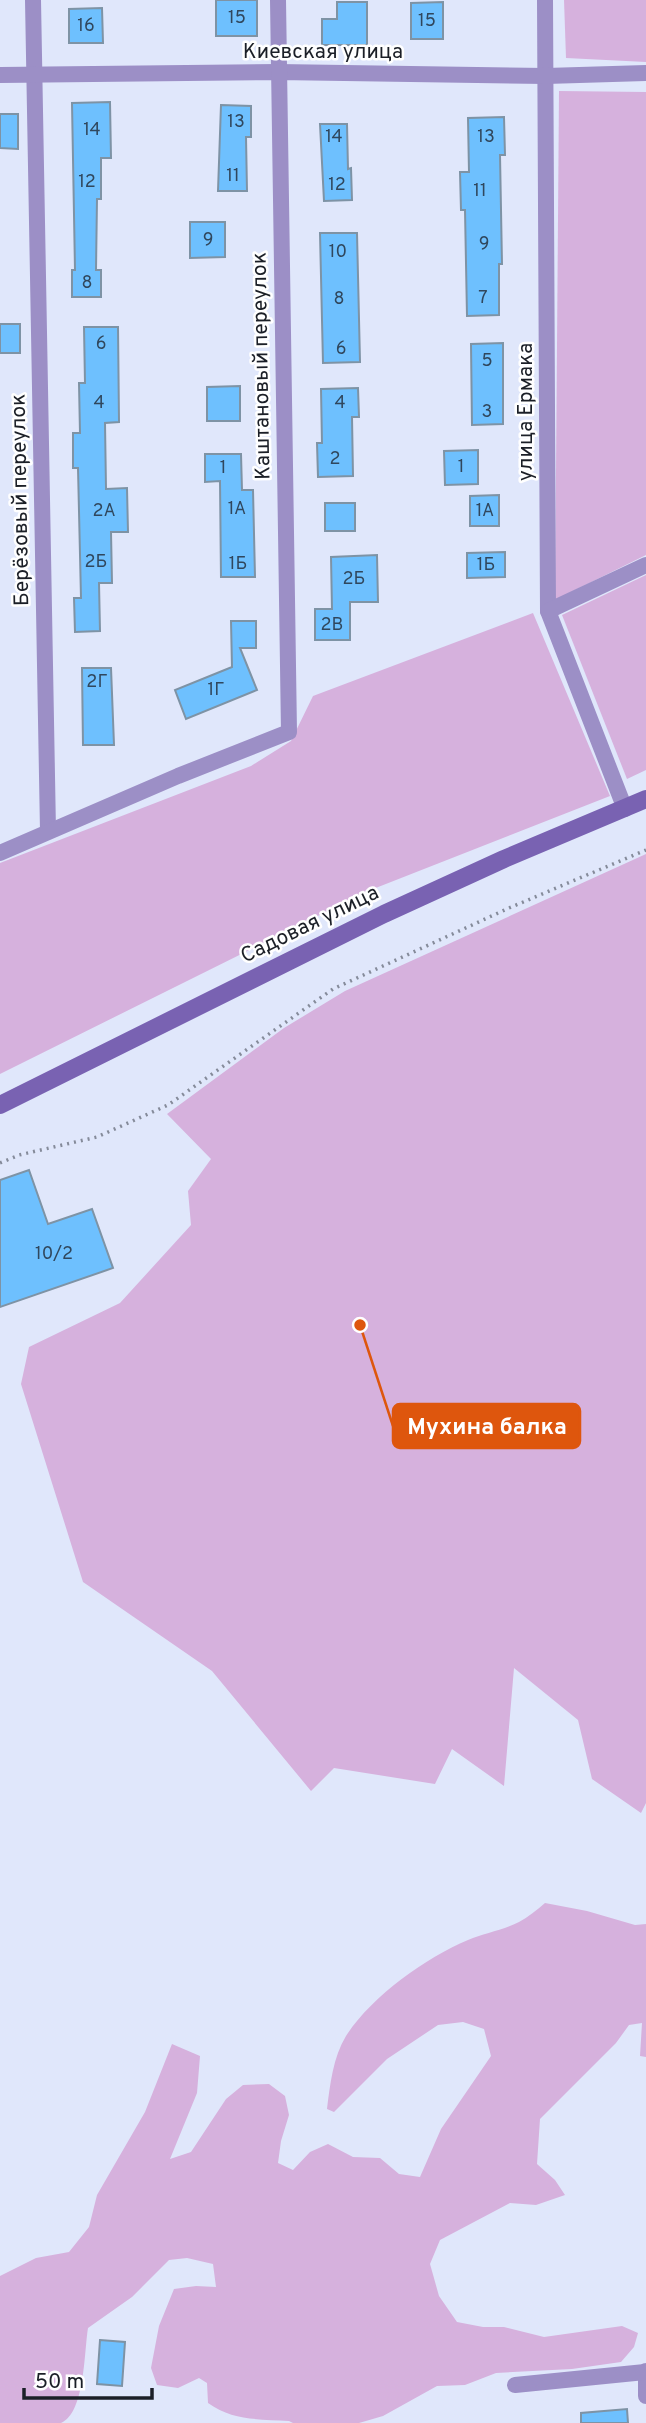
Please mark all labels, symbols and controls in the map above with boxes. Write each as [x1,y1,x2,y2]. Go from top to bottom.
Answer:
house number: 15 [228,7,246,30]
house number: 15 [418,10,436,33]
house number: 16 [77,15,95,38]
street label: Киевская улица [243,39,403,66]
house number: 13 [227,111,245,134]
house number: 14 [83,119,101,142]
house number: 14 [325,126,343,149]
house number: 13 [477,126,495,149]
house number: 11 [226,165,240,188]
house number: 12 [78,171,96,194]
house number: 12 [328,174,346,197]
house number: 11 [473,180,487,203]
house number: 9 [203,229,213,252]
house number: 9 [479,233,489,256]
house number: 10 [329,241,347,264]
street label: Каштановый переулок [247,252,277,480]
house number: 8 [82,272,93,295]
house number: 7 [478,287,488,310]
house number: 8 [334,288,345,311]
house number: 6 [96,333,106,356]
house number: 6 [336,338,346,361]
street label: улица Ермака [513,343,540,481]
house number: 5 [481,350,493,373]
house number: 4 [93,392,105,415]
house number: 4 [334,392,346,415]
street label: Берёзовый переулок [6,394,36,606]
house number: 3 [482,401,492,424]
house number: 2 [329,448,341,471]
house number: 1 [458,456,464,479]
house number: 1 [220,457,226,480]
house number: 1А [228,498,246,521]
house number: 2А [92,500,116,523]
house number: 1А [476,500,494,523]
house number: 2Б [85,551,107,574]
house number: 1Б [229,553,247,576]
house number: 1Б [477,554,495,577]
house number: 2Б [343,568,365,591]
house number: 2В [321,614,343,637]
house number: 2Г [86,671,108,694]
house number: 1Г [208,679,224,702]
street label: Садовая улица [236,880,384,970]
house number: 10/2 [35,1243,73,1266]
callout: Мухина балка [393,1404,580,1448]
text: Мухина балка [407,1414,567,1443]
scale bar [24,2356,152,2400]
text: 50 m [35,2369,84,2396]

